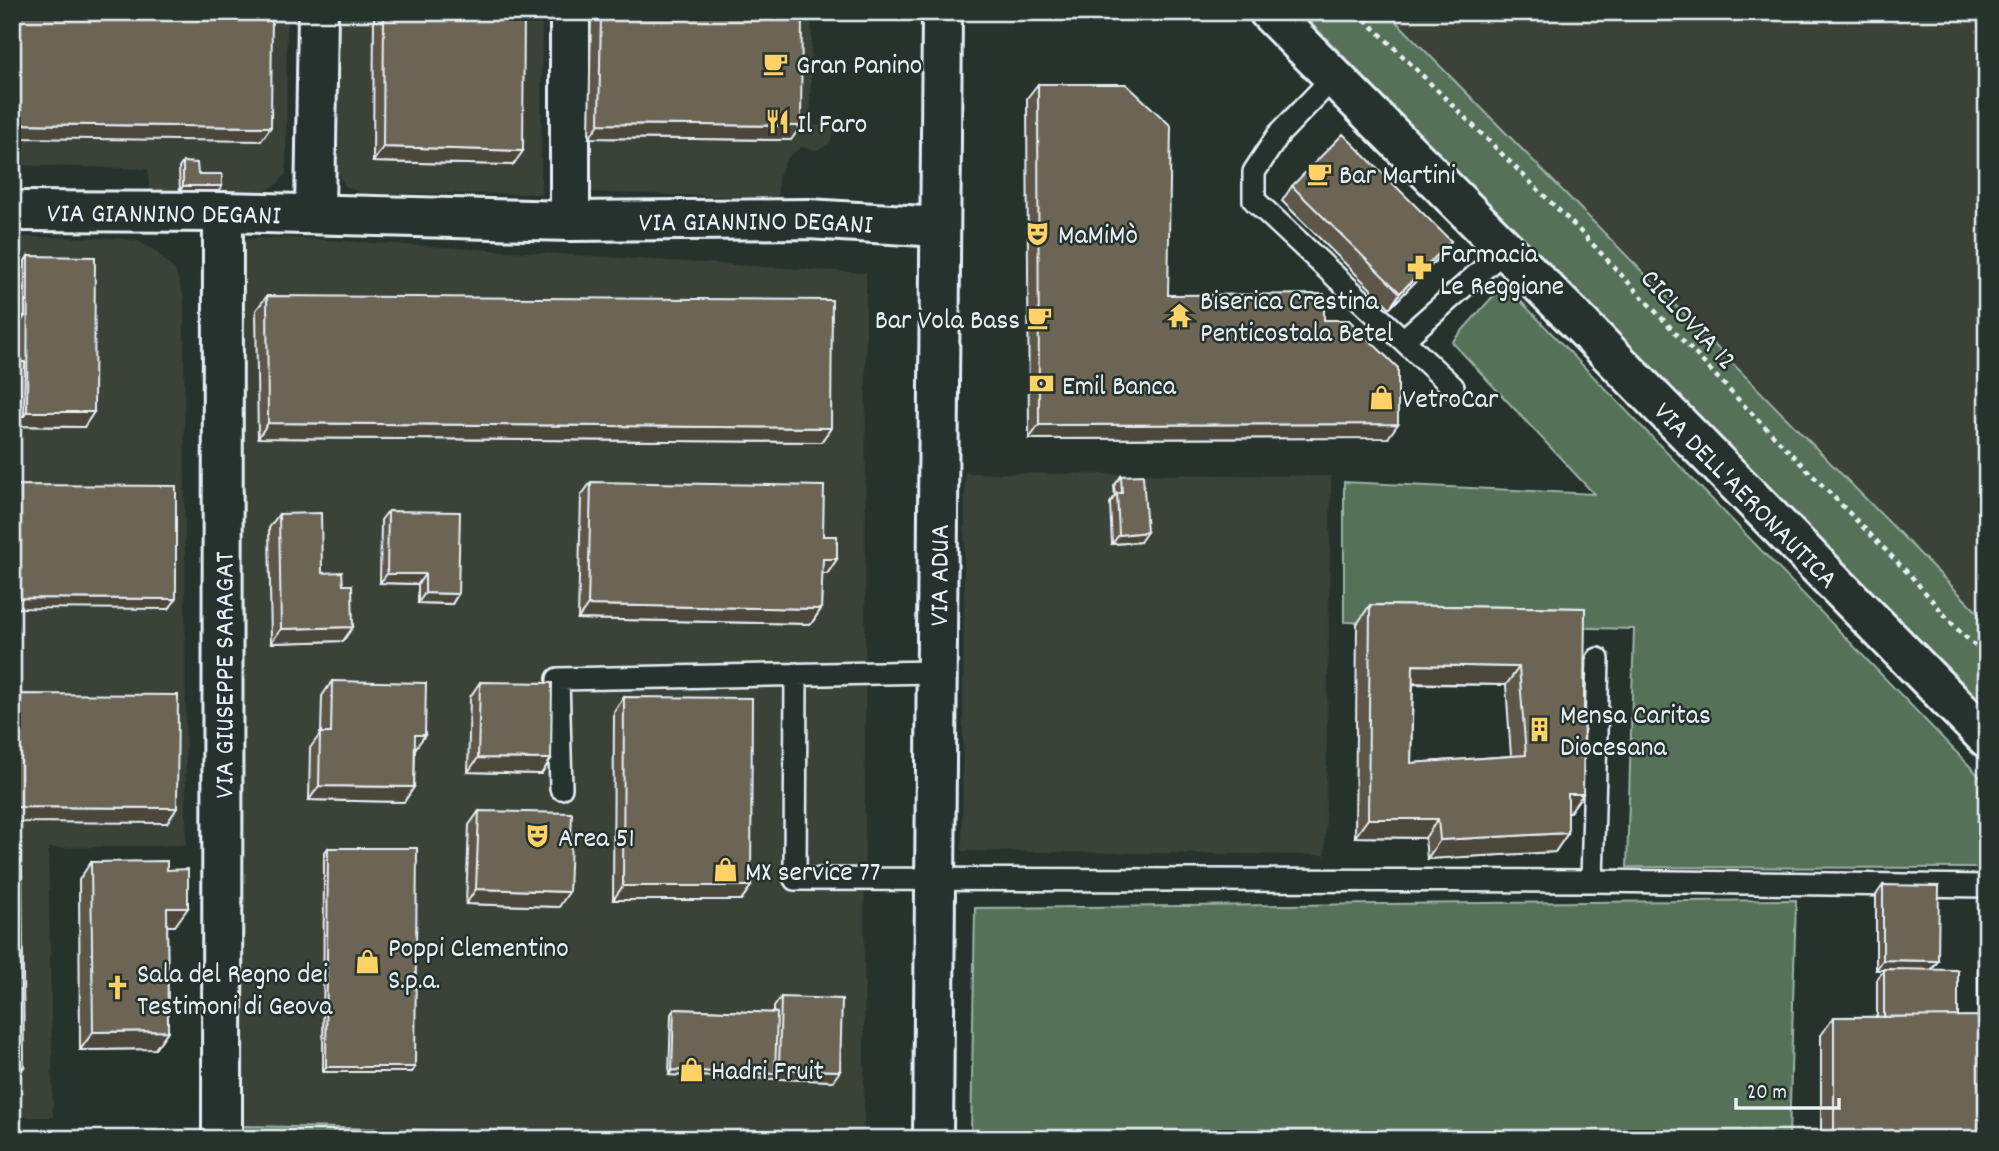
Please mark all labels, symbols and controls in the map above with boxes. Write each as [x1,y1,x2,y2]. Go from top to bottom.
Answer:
place label: Gran Panino [796,48,922,88]
cafe icon: Gran Panino [762,49,790,77]
place label: Il Faro [797,107,867,147]
restaurant icon: Il Faro [763,108,791,136]
place label: Bar Martini [1339,158,1456,198]
cafe icon: Bar Martini [1305,159,1333,187]
street label: VIA GIANNINO DEGANI [47,196,282,239]
street label: VIA GIANNINO DEGANI [639,204,874,248]
place label: MaMiMò [1058,218,1138,258]
theatre icon: MaMiMò [1024,219,1052,247]
place label: Farmacia Le Reggiane [1440,237,1564,309]
pharmacy icon: Farmacia Le Reggiane [1406,254,1434,282]
street label: CICLOVIA 12 [1629,262,1744,381]
place label: Biserica Crestina Penticostala Betel [1200,284,1394,356]
temple icon: Biserica Crestina Penticostala Betel [1166,301,1194,329]
place label: Bar Vola Bass [875,303,1020,343]
cafe icon: Bar Vola Bass [1026,304,1054,332]
place label: Emil Banca [1062,369,1177,409]
bank icon: Emil Banca [1028,370,1056,398]
place label: VetroCar [1402,382,1499,422]
shop icon: VetroCar [1368,383,1396,411]
street label: VIA DELL'AERONAUTICA [1642,395,1845,600]
street label: VIA ADUA [922,524,963,626]
street label: VIA GIUSEPPE SARAGAT [207,551,248,799]
place label: Mensa Caritas Diocesana [1560,698,1711,770]
building icon: Mensa Caritas Diocesana [1526,715,1554,743]
place label: Area 51 [558,821,635,861]
theatre icon: Area 51 [524,822,552,850]
place label: MX service 77 [745,855,880,895]
shop icon: MX service 77 [711,856,739,884]
place label: Poppi Clementino S.p.a. [388,931,569,1003]
shop icon: Poppi Clementino S.p.a. [354,948,382,976]
place label: Sala del Regno dei Testimoni di Geova [137,957,333,1029]
church icon: Sala del Regno dei Testimoni di Geova [103,974,131,1002]
place label: Hadri Fruit [711,1054,824,1094]
shop icon: Hadri Fruit [677,1055,705,1083]
scale bar [1736,1067,1840,1111]
text: 20 m [1747,1079,1787,1109]

